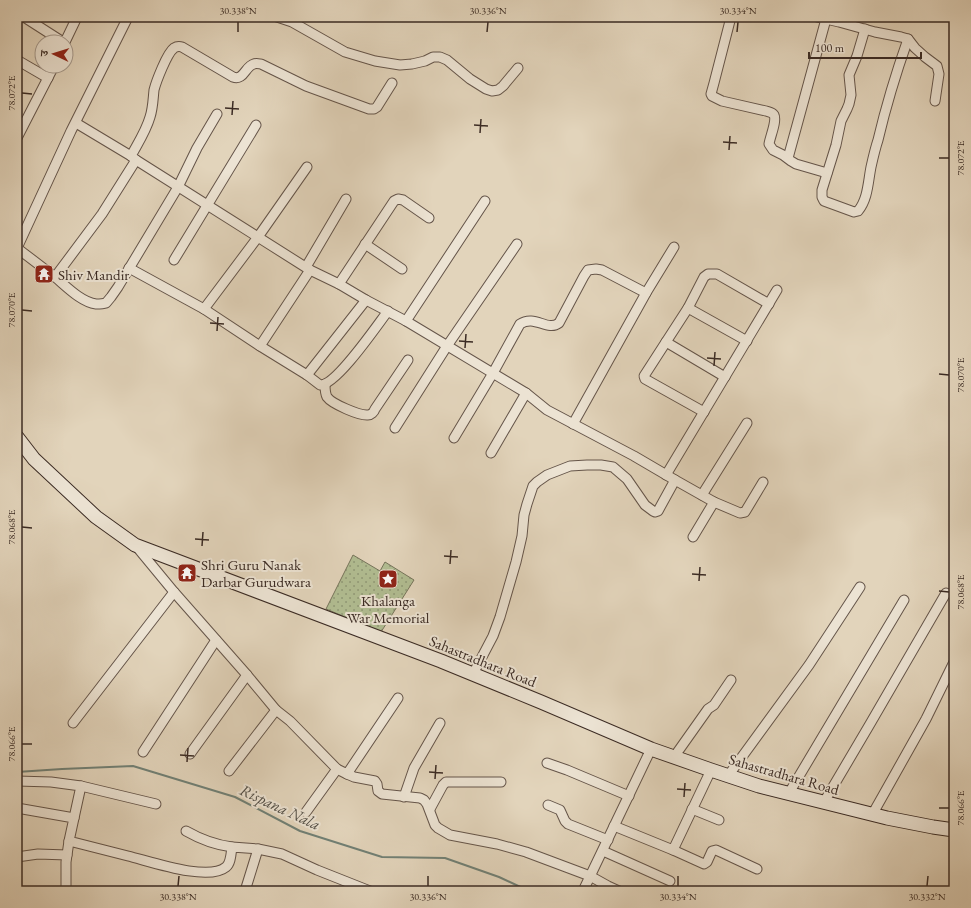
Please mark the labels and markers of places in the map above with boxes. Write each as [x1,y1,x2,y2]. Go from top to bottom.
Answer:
temple icon: Shiv Mandir [33,263,55,285]
place label: Shiv Mandir [58,265,129,284]
place label: Shri Guru Nanak Darbar Gurudwara [201,555,311,591]
temple icon: Shri Guru Nanak Darbar Gurudwara [176,562,198,584]
place icon: Khalanga War Memorial [377,568,399,590]
place label: Khalanga War Memorial [347,591,430,627]

